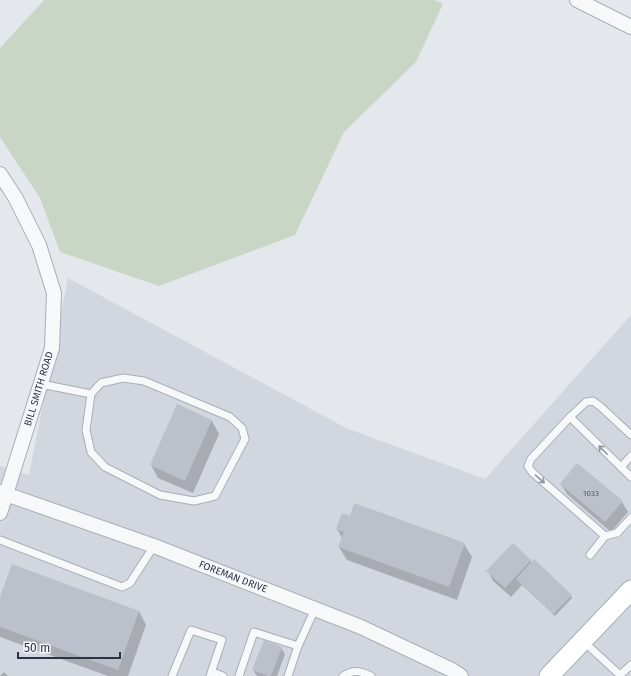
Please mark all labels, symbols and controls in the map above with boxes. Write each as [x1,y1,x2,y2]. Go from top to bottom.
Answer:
street label: BILL SMITH ROAD [22,350,56,428]
one-way arrow [598,445,608,455]
one-way arrow [535,475,546,484]
house number: 1033 [583,489,599,498]
street label: FOREMAN DRIVE [197,558,269,596]
scale bar [18,634,120,660]
text: 50 m [24,641,50,655]

